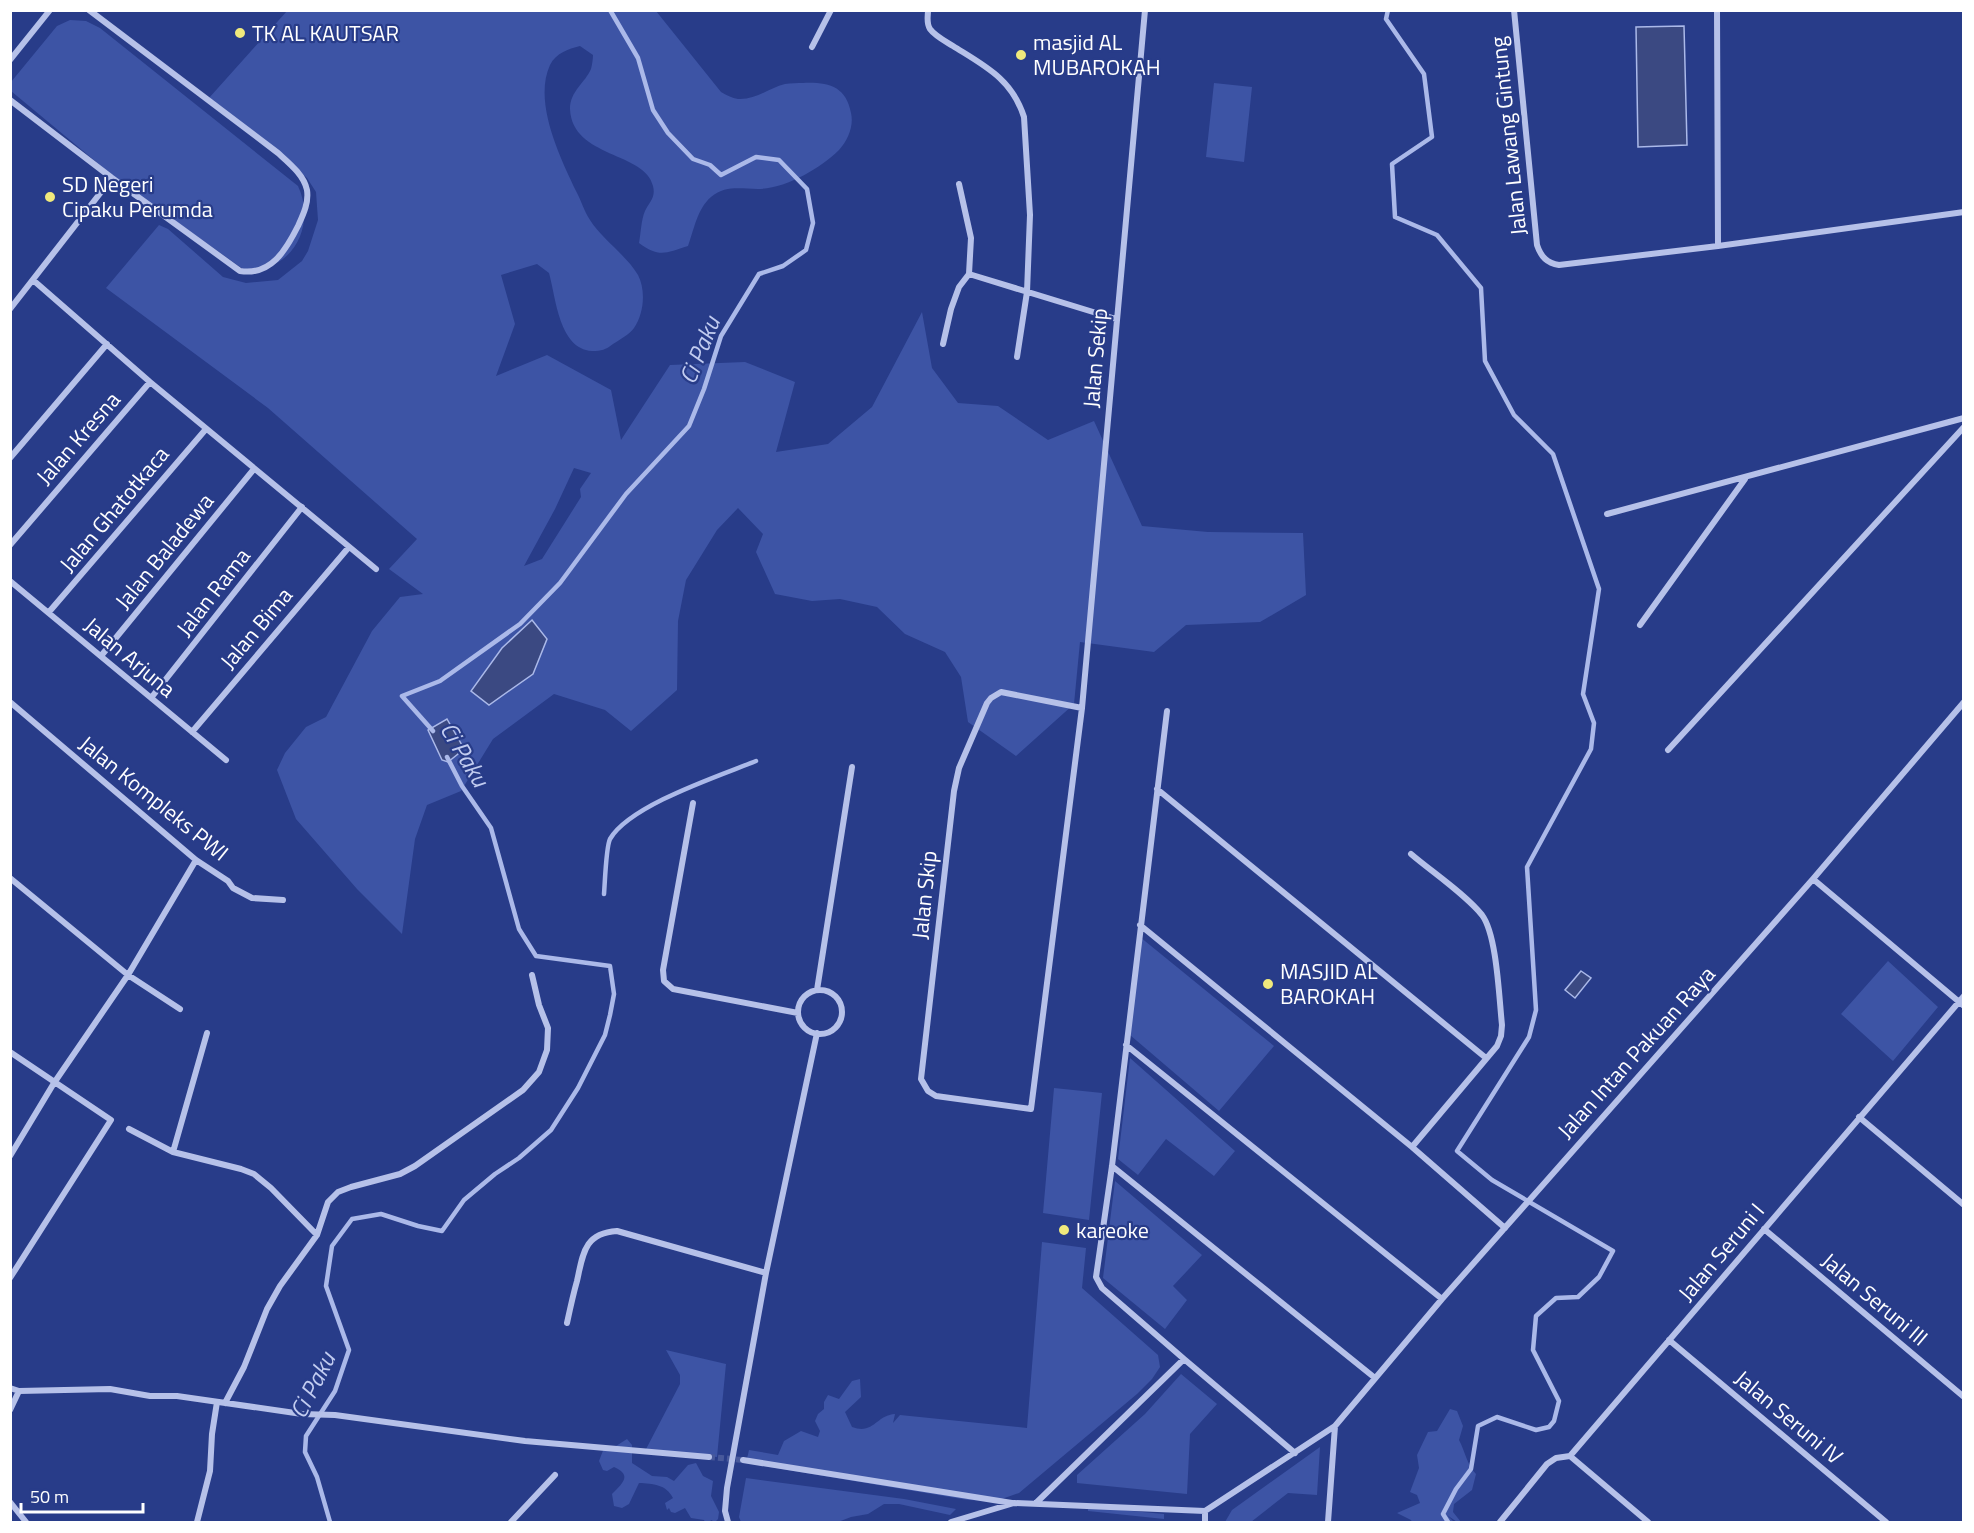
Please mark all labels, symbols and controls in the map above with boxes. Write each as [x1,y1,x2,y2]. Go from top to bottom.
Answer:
place label: TK AL KAUTSAR [252,16,399,50]
place label: masjid AL MUBAROKAH [1033,25,1161,84]
marker: TK AL KAUTSAR [233,26,247,40]
street label: Jalan Lawang Gintung [1481,35,1535,237]
marker: masjid AL MUBAROKAH [1014,48,1028,62]
place label: SD Negeri Cipaku Perumda [62,167,213,226]
marker: SD Negeri Cipaku Perumda [43,190,57,204]
street label: Jalan Sekip [1074,307,1116,409]
water label: Ci Paku [669,309,730,389]
street label: Jalan Kresna [28,384,128,492]
street label: Jalan Ghatotkaca [51,438,177,580]
street label: Jalan Baladewa [106,485,222,617]
street label: Jalan Rama [168,541,258,643]
street label: Jalan Bima [212,580,300,676]
street label: Jalan Arjuna [77,609,183,705]
water label: Ci Paku [432,715,500,795]
street label: Jalan Kompleks PWI [72,727,236,869]
street label: Jalan Skip [902,849,946,941]
place label: MASJID AL BAROKAH [1280,954,1378,1013]
street label: Jalan Intan Pakuan Raya [1549,958,1723,1146]
marker: MASJID AL BAROKAH [1261,977,1275,991]
street label: Jalan Seruni I [1670,1195,1772,1309]
place label: kareoke [1076,1213,1149,1247]
marker: kareoke [1057,1223,1071,1237]
street label: Jalan Seruni III [1814,1244,1936,1354]
water label: Ci Paku [280,1344,345,1424]
street label: Jalan Seruni IV [1727,1362,1851,1473]
scale bar [21,1476,142,1514]
text: 50 m [30,1483,69,1510]

